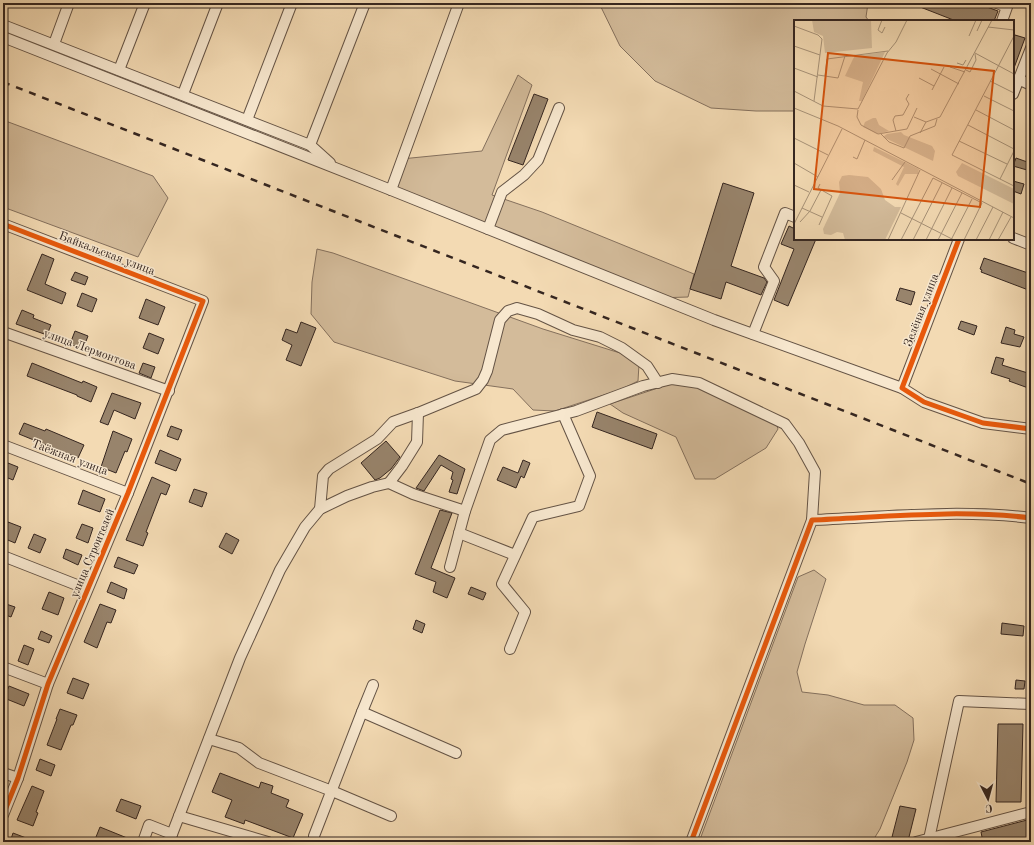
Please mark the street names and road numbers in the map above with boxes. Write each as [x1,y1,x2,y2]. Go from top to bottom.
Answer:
street label: Байкальская улица [57,230,156,278]
street label: Зелёная улица [902,272,941,349]
street label: улица Лермонтова [42,328,138,372]
street label: Таёжная улица [30,438,110,478]
street label: улица Строителей [69,507,117,600]

